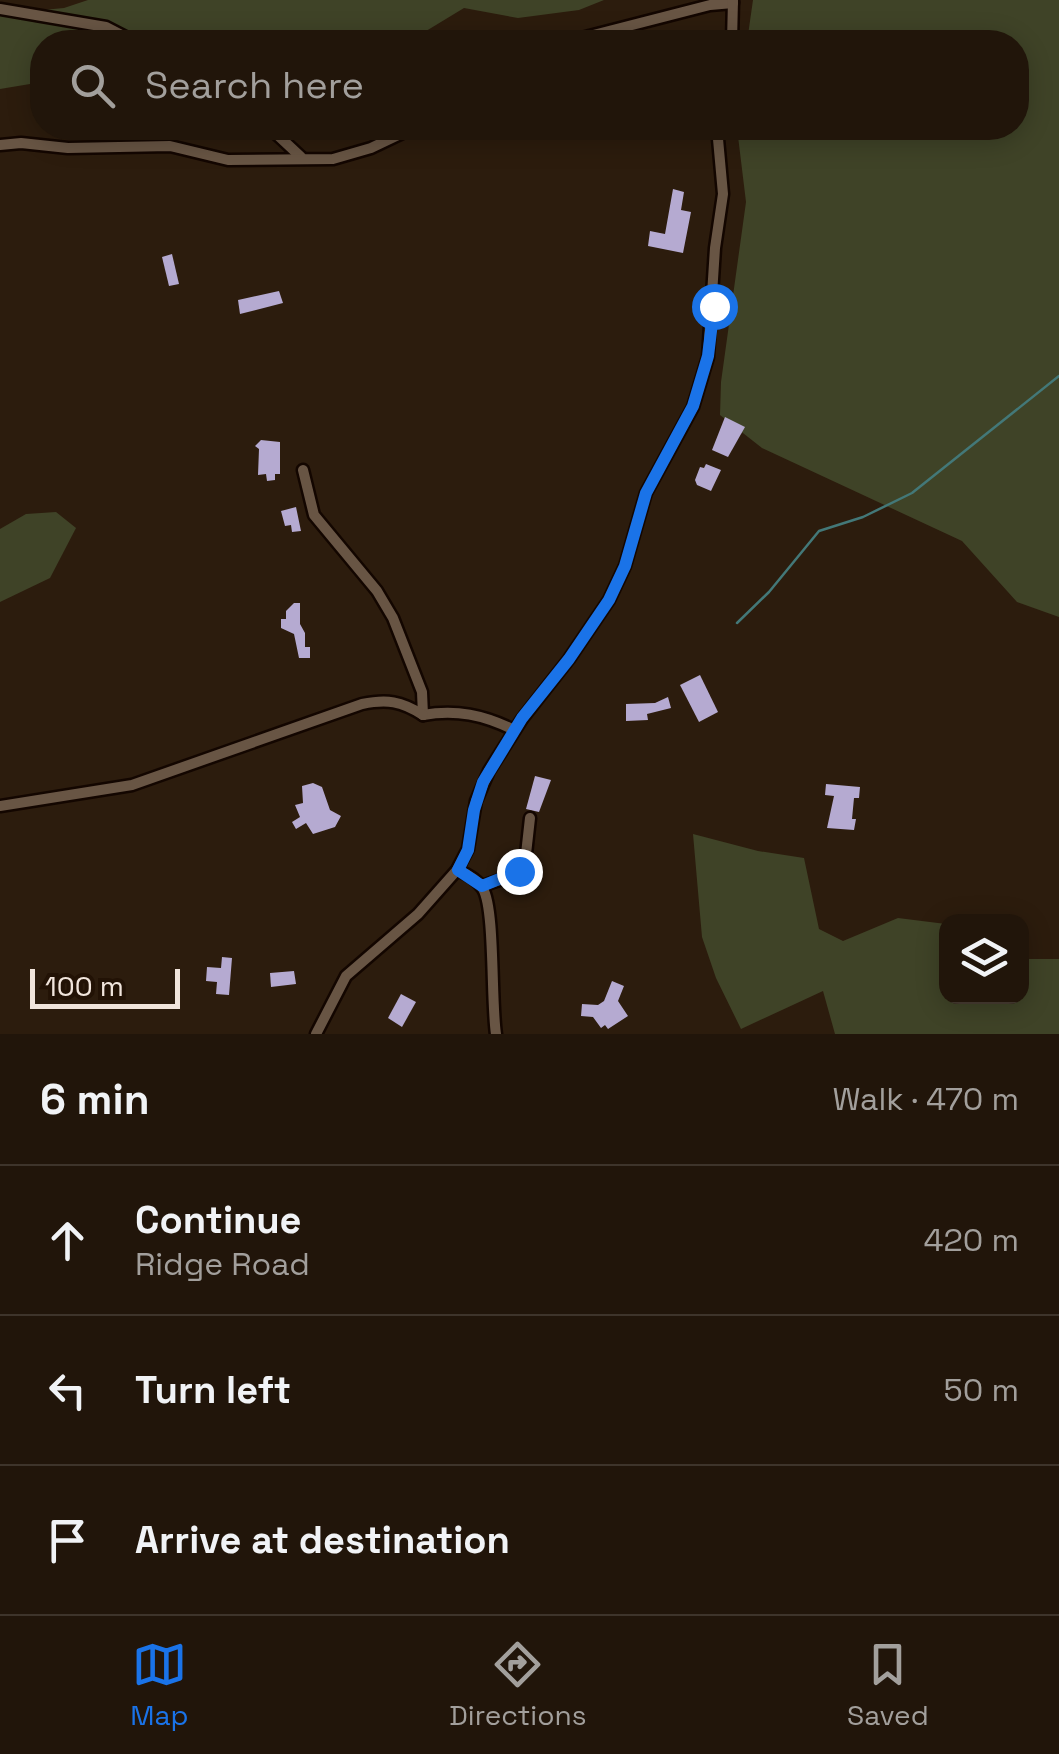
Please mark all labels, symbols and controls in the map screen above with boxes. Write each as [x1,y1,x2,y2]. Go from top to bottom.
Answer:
search box [30,30,1029,140]
icon: search [65,58,120,113]
text: Search here [145,61,364,109]
route start [692,284,738,330]
route end [497,849,543,895]
map controls [939,914,1029,1004]
button: layers [939,914,1029,1004]
scale bar [30,964,180,1008]
text: 100 m [45,968,124,1004]
text: 6 min [40,1073,150,1126]
text: Walk · 470 m [832,1079,1019,1119]
text: Continue [135,1196,301,1244]
icon: ahead [40,1213,95,1268]
text: 420 m [923,1220,1019,1260]
text: Ridge Road [135,1244,310,1284]
icon: left [40,1363,95,1418]
text: Turn left [135,1366,291,1414]
text: 50 m [944,1370,1019,1410]
icon: arrive [40,1513,95,1568]
text: Arrive at destination [135,1516,510,1564]
tab: Map [130,1637,189,1733]
tab: Directions [449,1637,586,1733]
tab: Saved [847,1637,929,1733]

